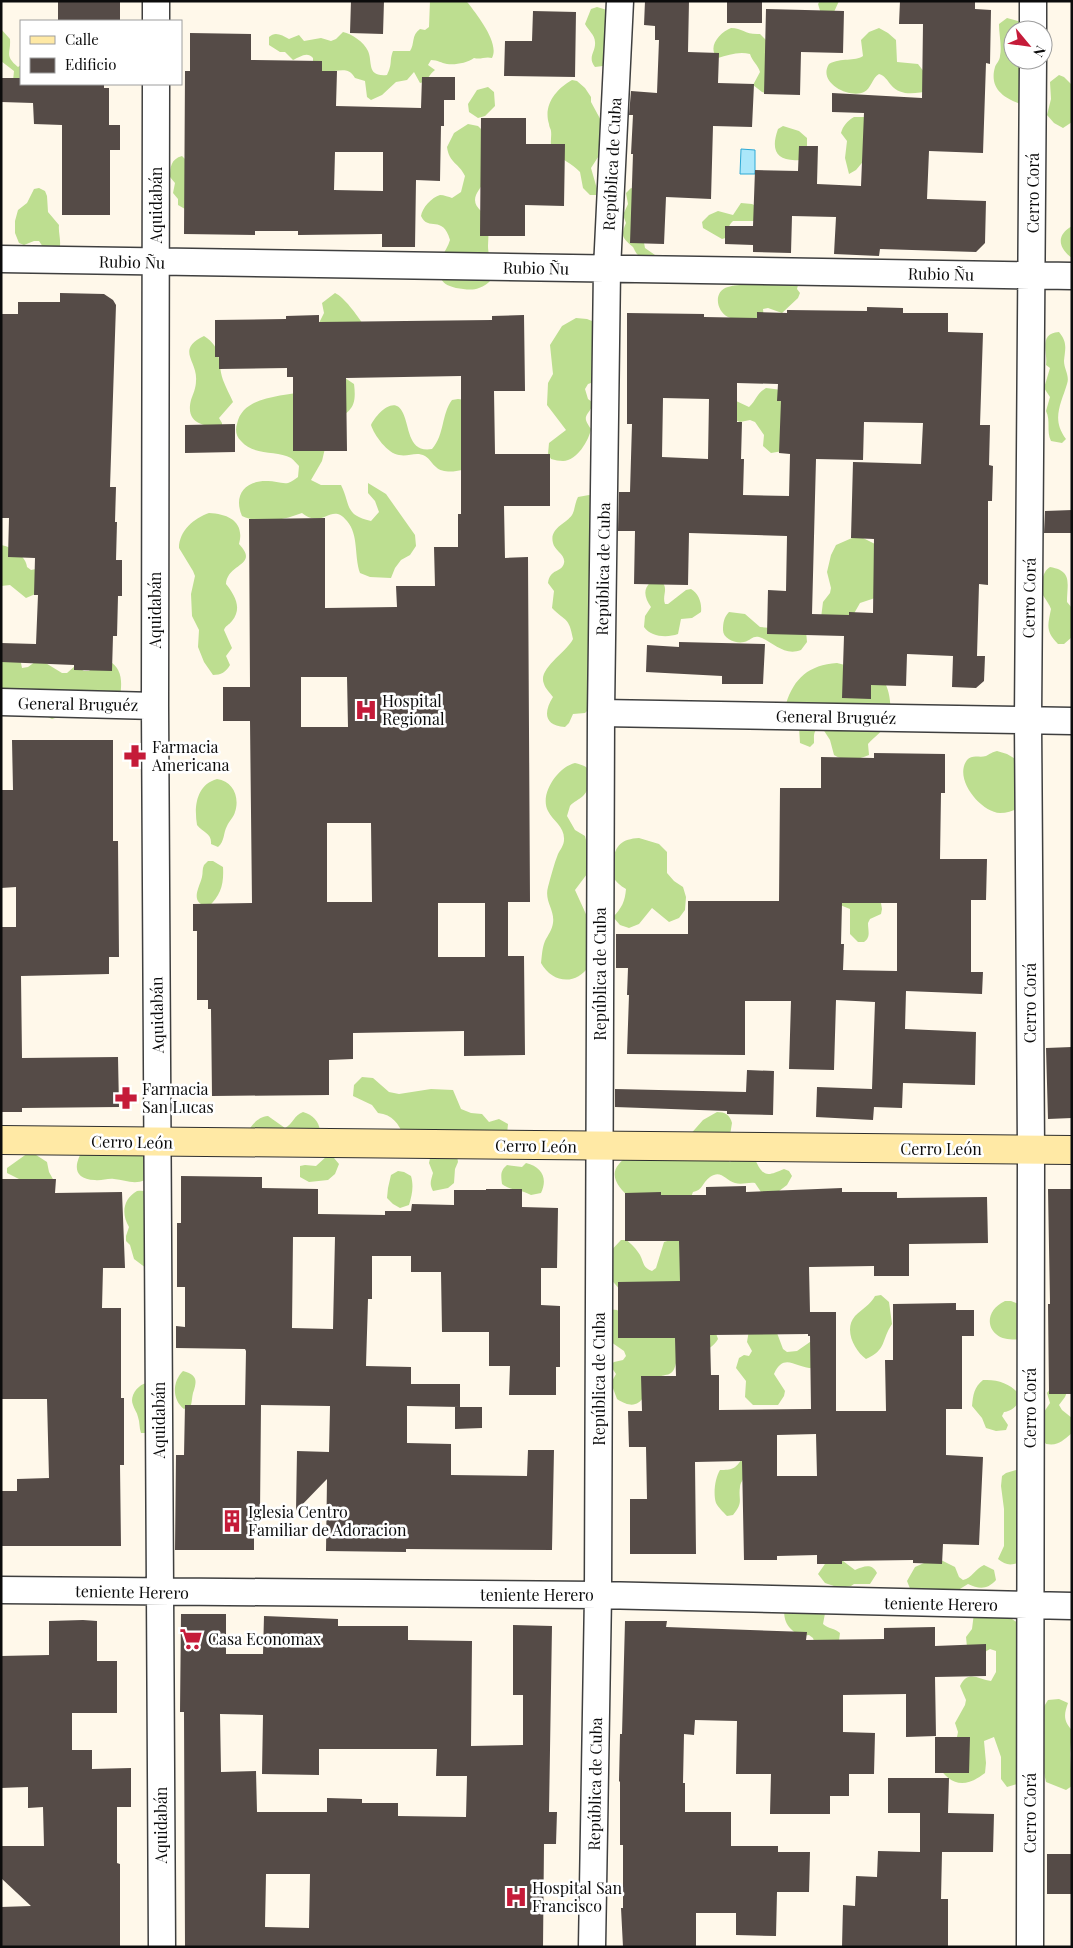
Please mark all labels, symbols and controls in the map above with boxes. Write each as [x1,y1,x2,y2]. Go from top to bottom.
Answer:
legend [20,20,182,85]
north arrow [1003,20,1053,70]
text: Calle [65,29,99,49]
text: N [1029,43,1051,61]
text: Edificio [65,54,116,74]
street label: República de Cuba [598,97,625,231]
street label: Cerro Corá [1022,153,1043,233]
street label: Aquidabán [145,166,166,244]
street label: Rubio Ñu [99,250,165,273]
street label: Rubio Ñu [503,256,569,279]
street label: Rubio Ñu [908,262,974,285]
street label: República de Cuba [591,502,614,636]
street label: Cerro Corá [1017,557,1040,638]
street label: Aquidabán [144,571,165,649]
place label: Hospital Regional [382,690,445,729]
street label: General Bruguéz [18,692,139,715]
hospital icon: Hospital Regional [353,697,379,723]
street label: General Bruguéz [776,705,897,728]
place label: Farmacia Americana [151,736,229,775]
pharmacy icon: Farmacia Americana [122,743,148,769]
street label: República de Cuba [589,907,610,1041]
street label: Cerro Corá [1019,963,1040,1043]
street label: Aquidabán [145,976,168,1055]
place label: Farmacia San Lucas [142,1078,214,1117]
pharmacy icon: Farmacia San Lucas [113,1085,139,1111]
street label: Cerro León [91,1130,173,1153]
street label: Cerro León [495,1134,577,1157]
street label: Cerro León [900,1138,982,1159]
street label: República de Cuba [588,1312,609,1446]
street label: Cerro Corá [1019,1368,1040,1448]
street label: Aquidabán [148,1381,169,1459]
place label: Iglesia Centro Familiar de Adoracion [248,1501,407,1540]
building icon: Iglesia Centro Familiar de Adoracion [219,1508,245,1534]
street label: teniente Herero [75,1580,189,1603]
street label: teniente Herero [480,1584,594,1605]
street label: teniente Herero [884,1592,998,1615]
supermarket icon: Casa Economax [178,1626,204,1652]
place label: Casa Economax [208,1628,322,1649]
street label: República de Cuba [583,1717,606,1851]
street label: Cerro Corá [1019,1773,1040,1853]
street label: Aquidabán [150,1786,171,1864]
place label: Hospital San Francisco [532,1877,623,1916]
hospital icon: Hospital San Francisco [503,1884,529,1910]

